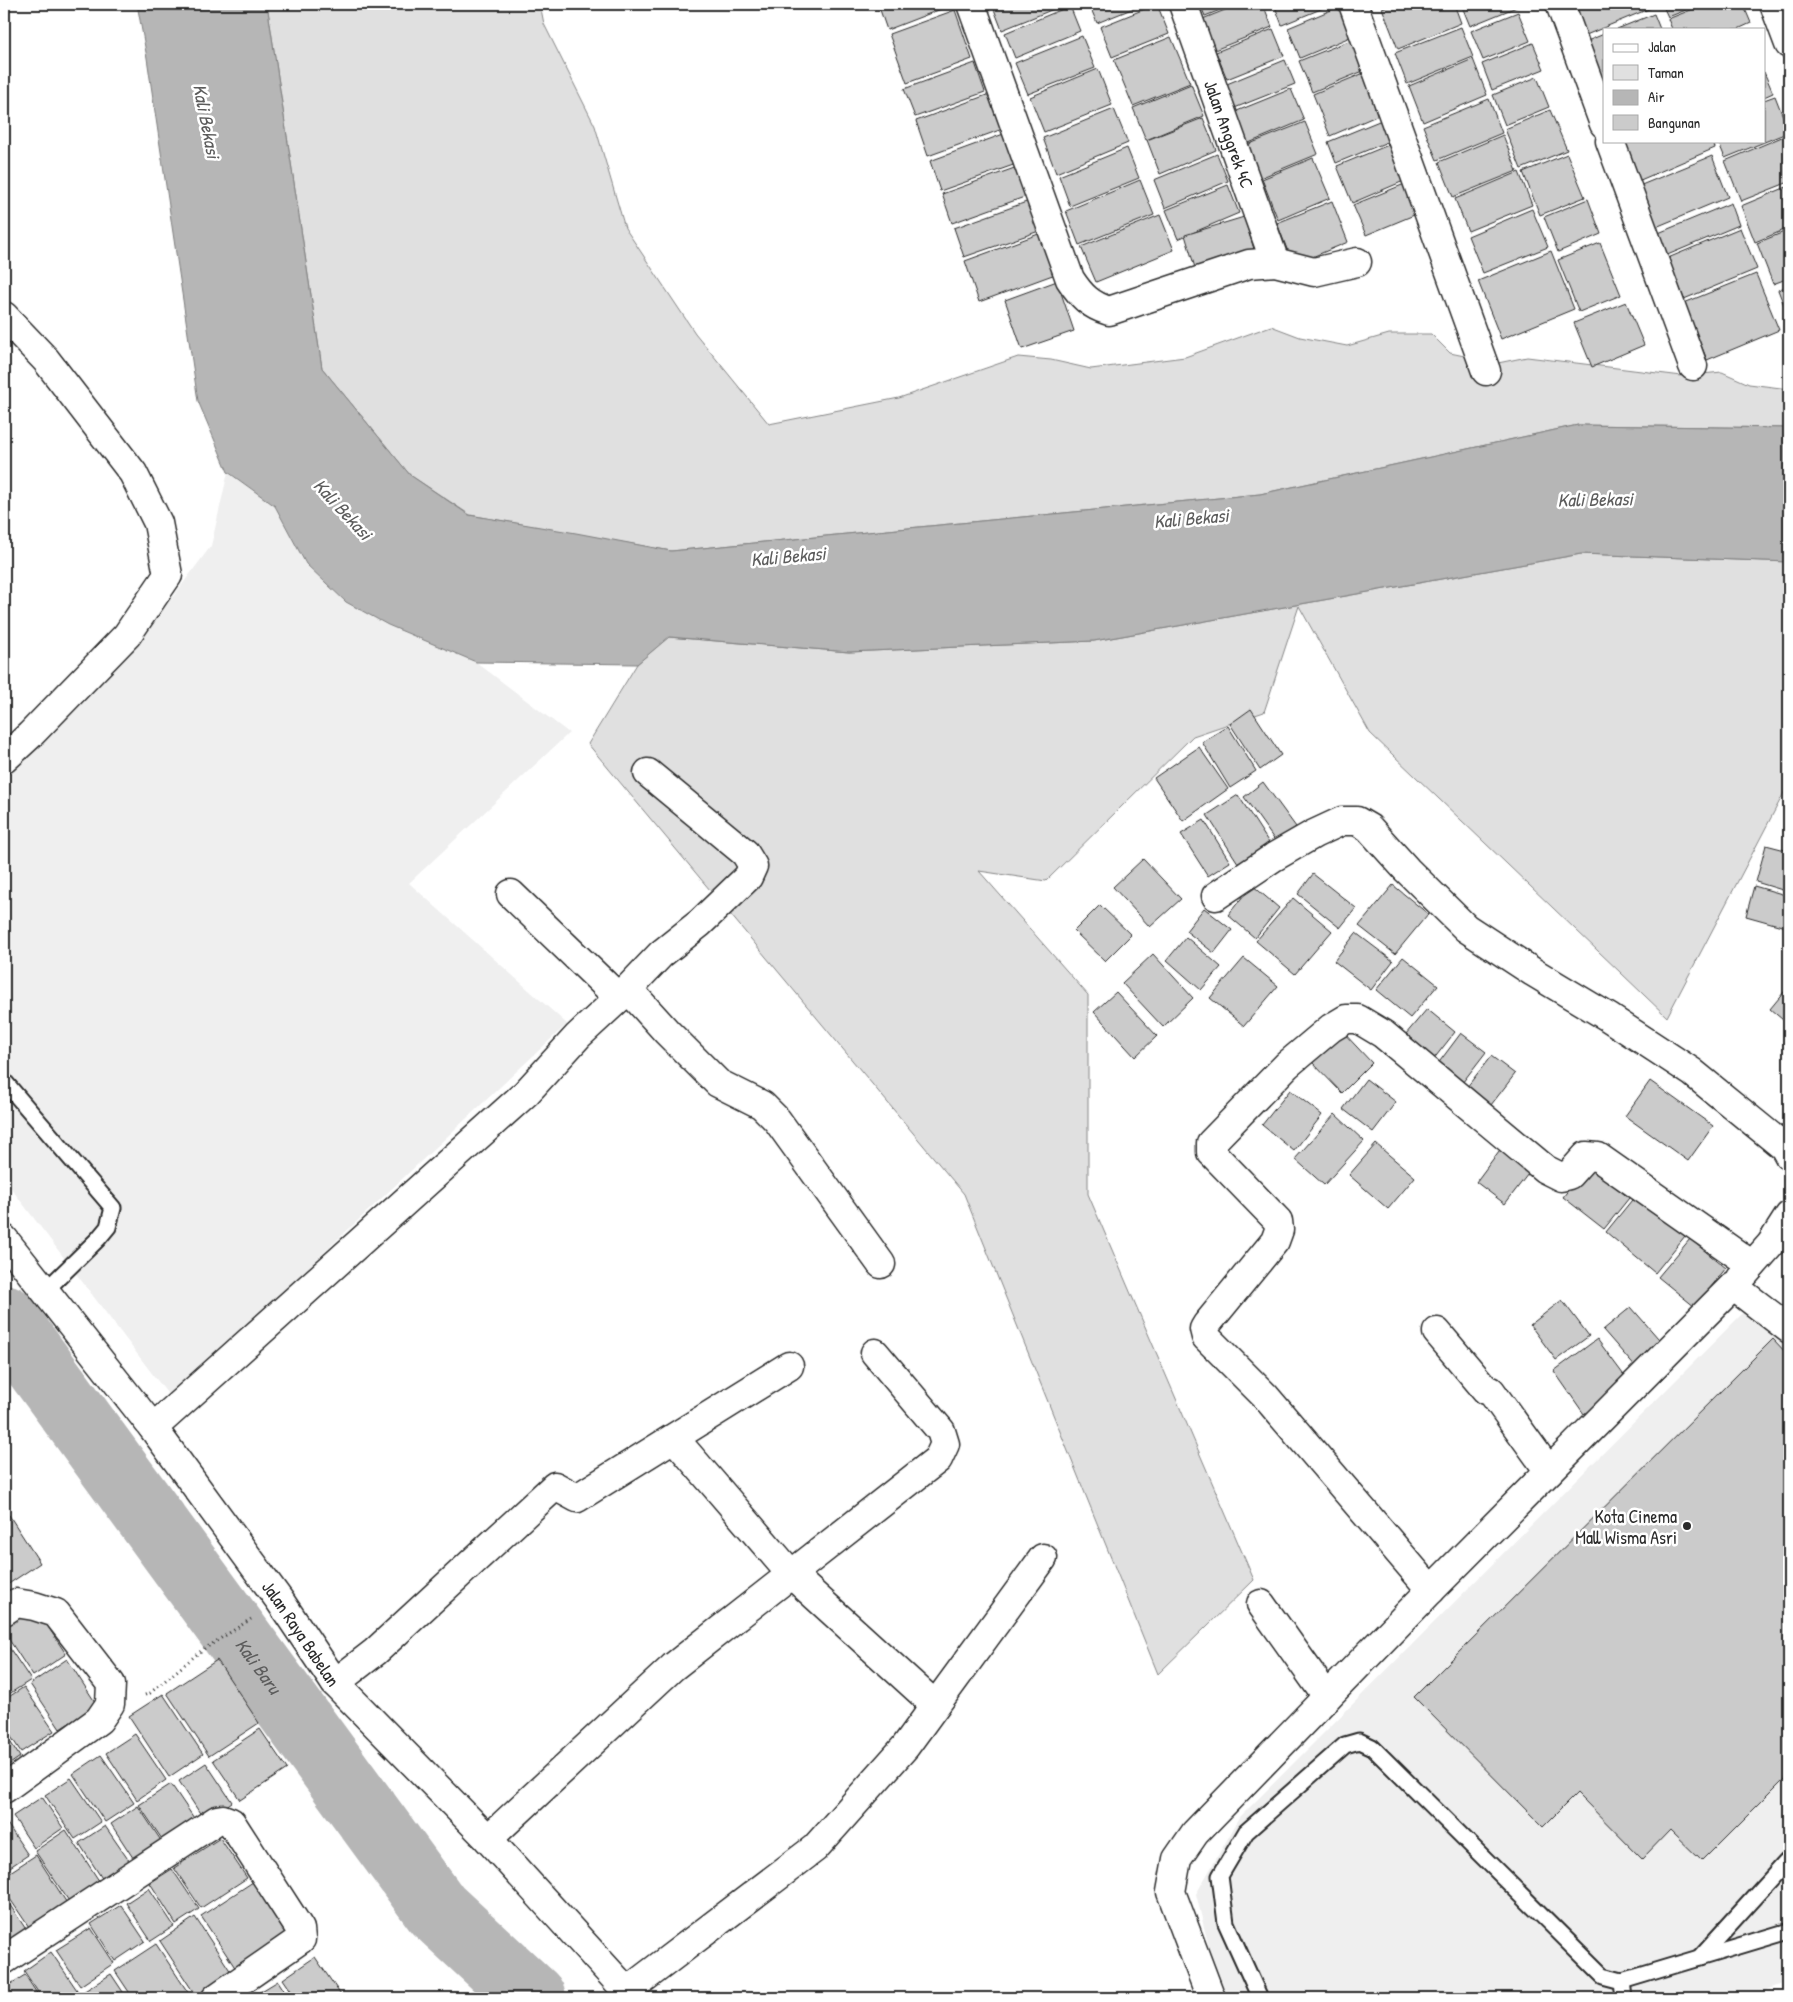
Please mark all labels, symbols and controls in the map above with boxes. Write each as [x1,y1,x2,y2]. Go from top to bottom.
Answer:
legend [1603,28,1766,142]
text: Jalan [1648,36,1676,57]
text: Taman [1648,62,1684,83]
street label: Jalan Anggrek 4C [1199,76,1260,192]
water label: Kali Bekasi [187,82,227,162]
text: Air [1648,86,1665,107]
text: Bangunan [1648,112,1701,133]
water label: Kali Bekasi [308,473,379,547]
water label: Kali Bekasi [1557,485,1635,513]
water label: Kali Bekasi [1152,502,1231,534]
water label: Kali Bekasi [749,540,828,572]
place label: Kota Cinema Mall Wisma Asri [1575,1504,1677,1550]
marker: Kota Cinema Mall Wisma Asri [1681,1520,1693,1532]
street label: Jalan Raya Babelan [257,1575,346,1691]
water label: Kali Baru [229,1633,288,1700]

